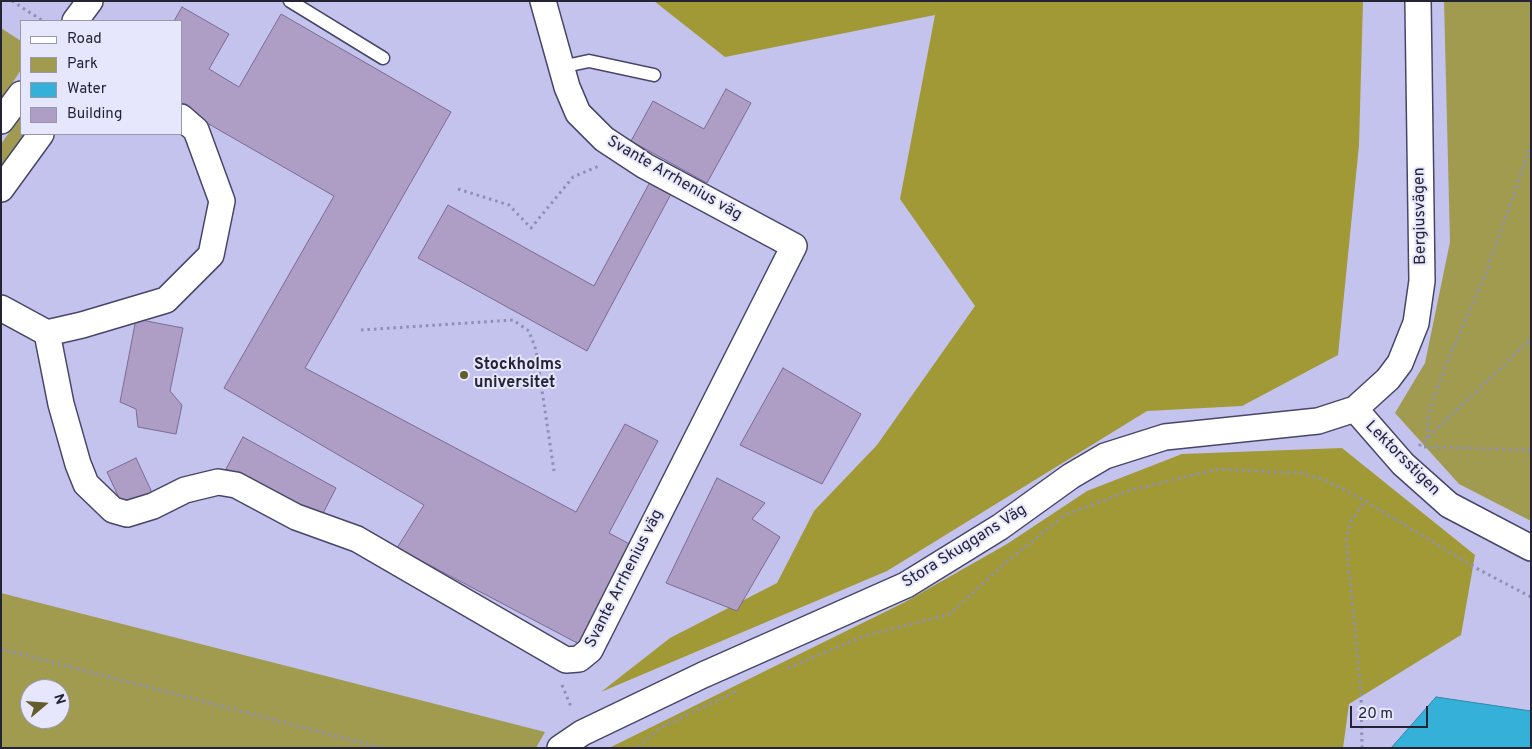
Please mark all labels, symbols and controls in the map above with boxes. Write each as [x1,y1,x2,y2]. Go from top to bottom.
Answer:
legend [20,20,182,135]
text: Road [67,30,102,49]
text: Park [67,55,98,74]
text: Water [67,80,106,99]
text: Building [67,105,122,124]
street label: Svante Arrhenius väg [603,133,745,225]
street label: Bergiusvägen [1411,167,1431,265]
place label: Stockholms universitet [474,356,562,394]
marker: Stockholms universitet [458,369,470,381]
street label: Lektorsstigen [1361,418,1443,500]
street label: Stora Skuggans Väg [899,501,1031,593]
street label: Svante Arrhenius väg [582,507,668,651]
north arrow [20,679,70,729]
text: N [49,692,68,707]
scale bar [1352,696,1430,728]
text: 20 m [1358,705,1393,724]

